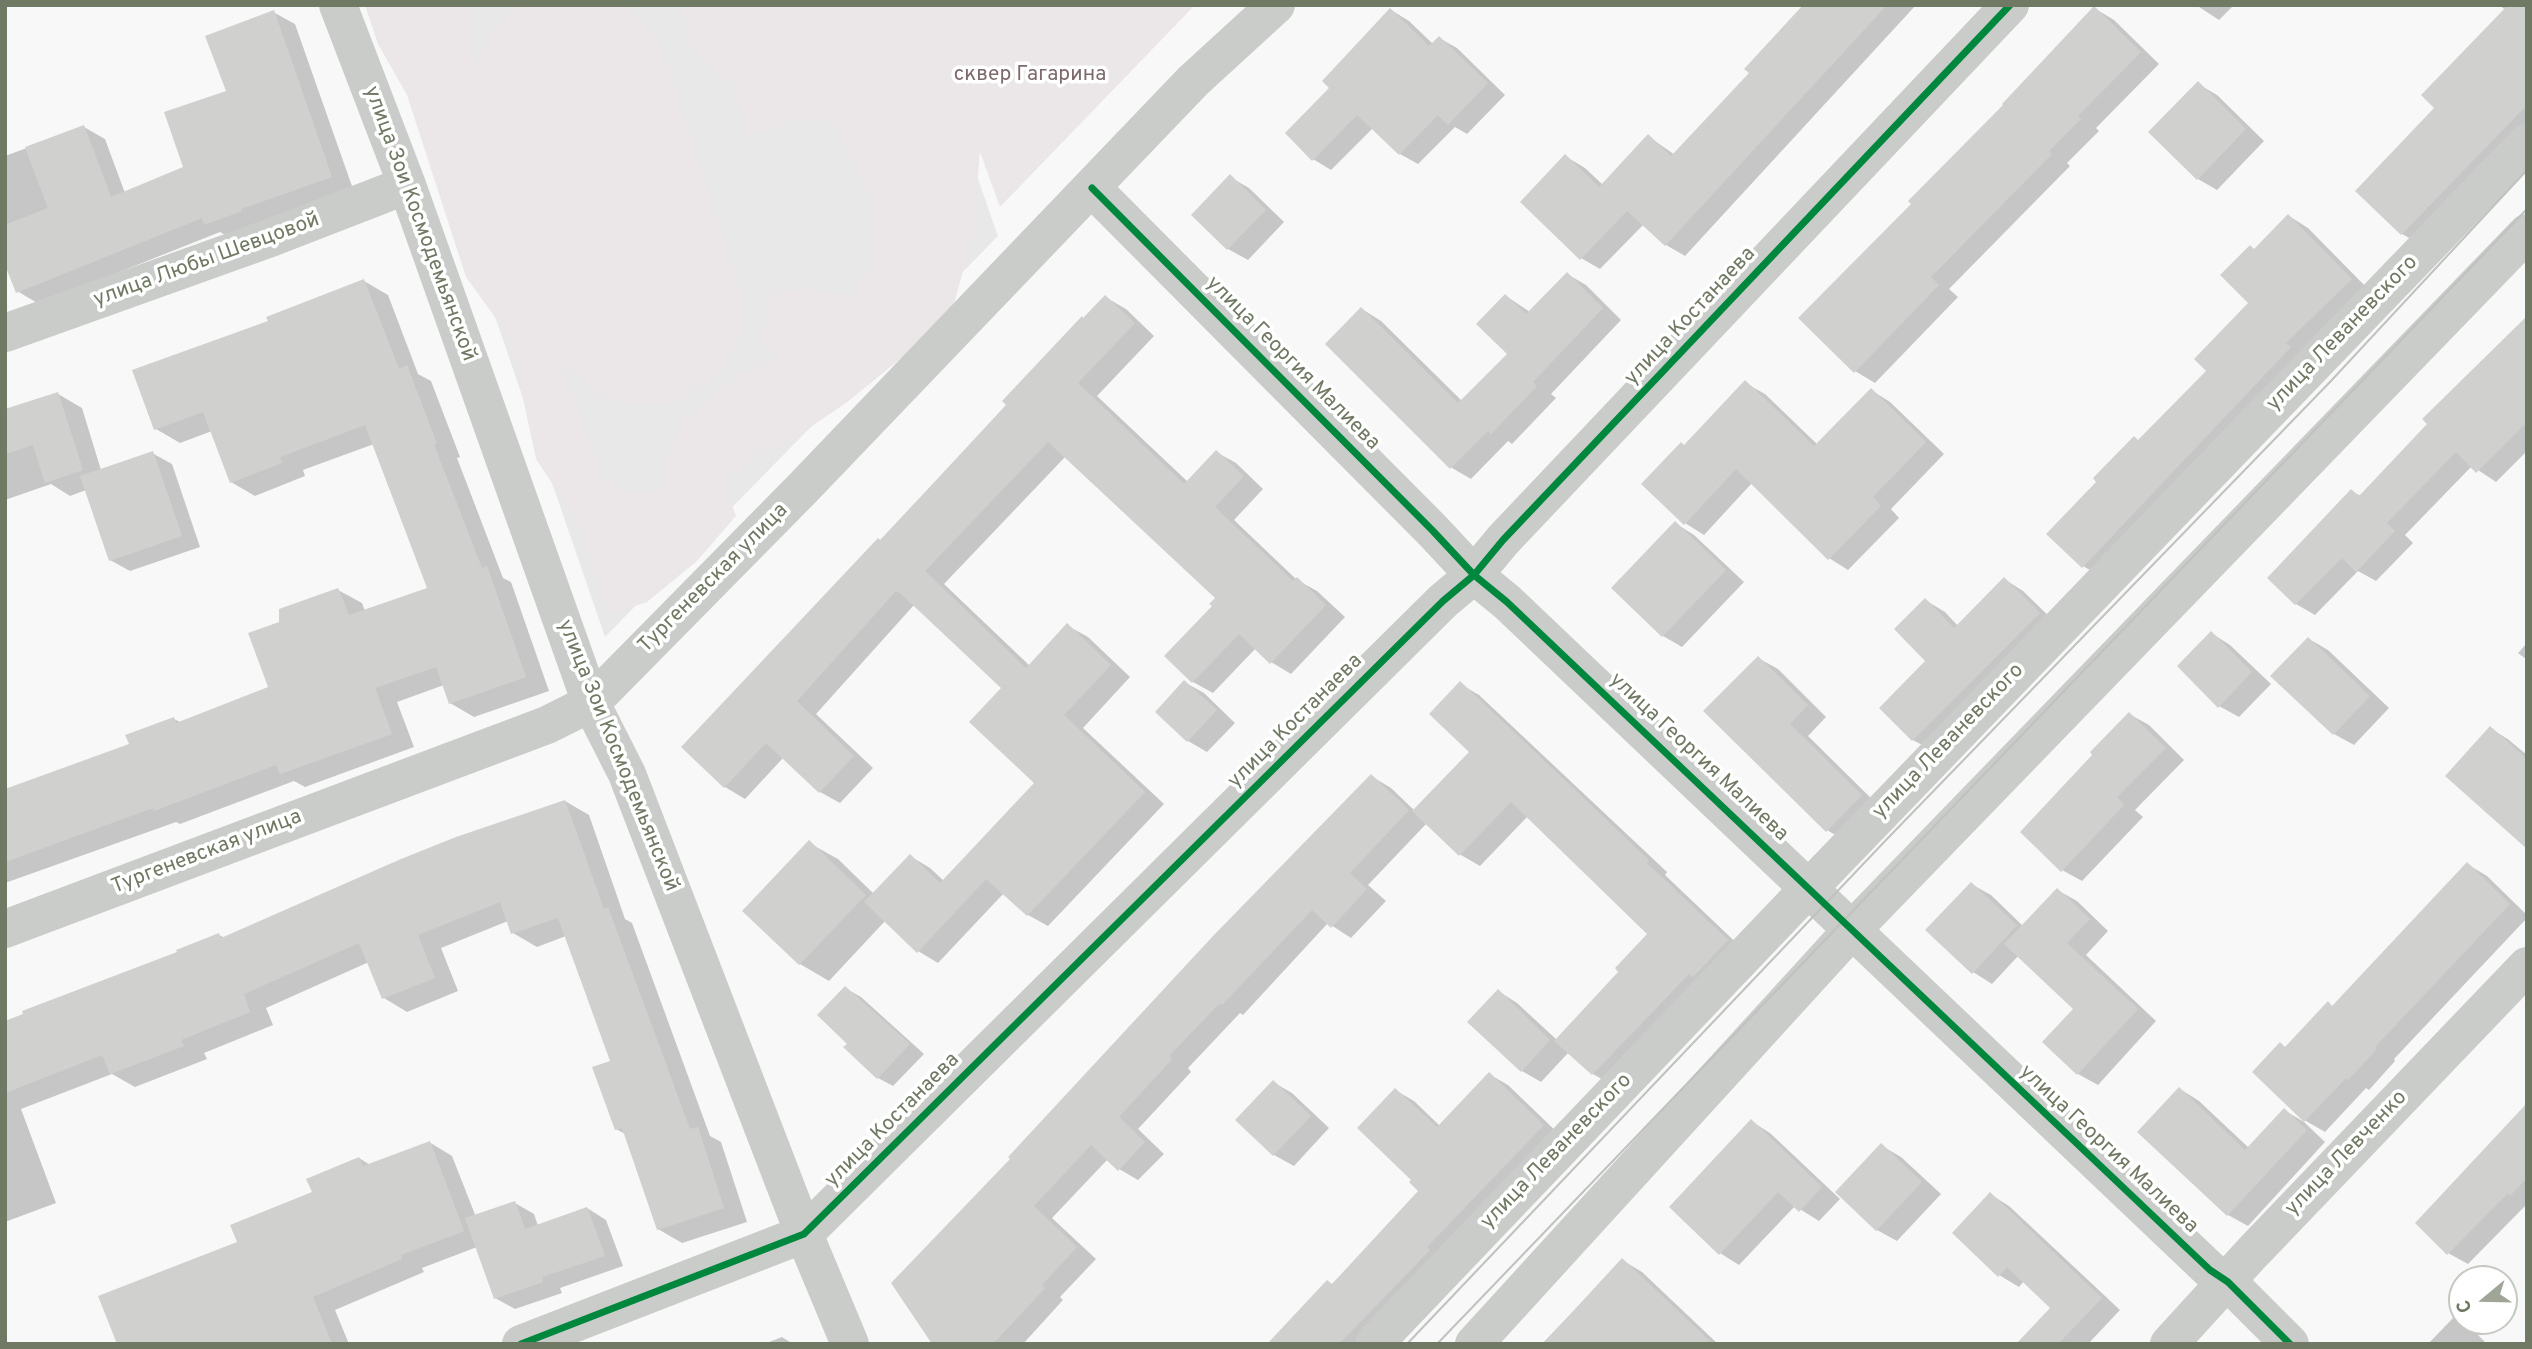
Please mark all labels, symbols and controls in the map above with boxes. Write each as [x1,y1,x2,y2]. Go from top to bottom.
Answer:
park label: сквер Гагарина [954,63,1106,89]
street label: улица Зои Космодемьянской [357,83,481,365]
street label: улица Любы Шевцовой [91,208,323,314]
street label: улица Костанаева [1620,243,1762,391]
street label: улица Леваневского [2262,251,2424,417]
street label: улица Георгия Малиева [1200,272,1384,456]
street label: Тургеневская улица [634,499,794,659]
street label: улица Зои Космодемьянской [551,616,683,896]
street label: улица Костанаева [1223,649,1369,795]
street label: улица Леваневского [1868,659,2030,825]
street label: улица Георгия Малиева [1603,668,1793,848]
street label: Тургеневская улица [108,805,306,901]
street label: улица Костанаева [820,1048,966,1194]
street label: улица Георгия Малиева [2013,1060,2203,1240]
street label: улица Леваневского [1476,1069,1638,1235]
street label: улица Левченко [2281,1086,2413,1222]
north arrow [2448,1265,2518,1335]
text: С [2452,1297,2478,1316]

